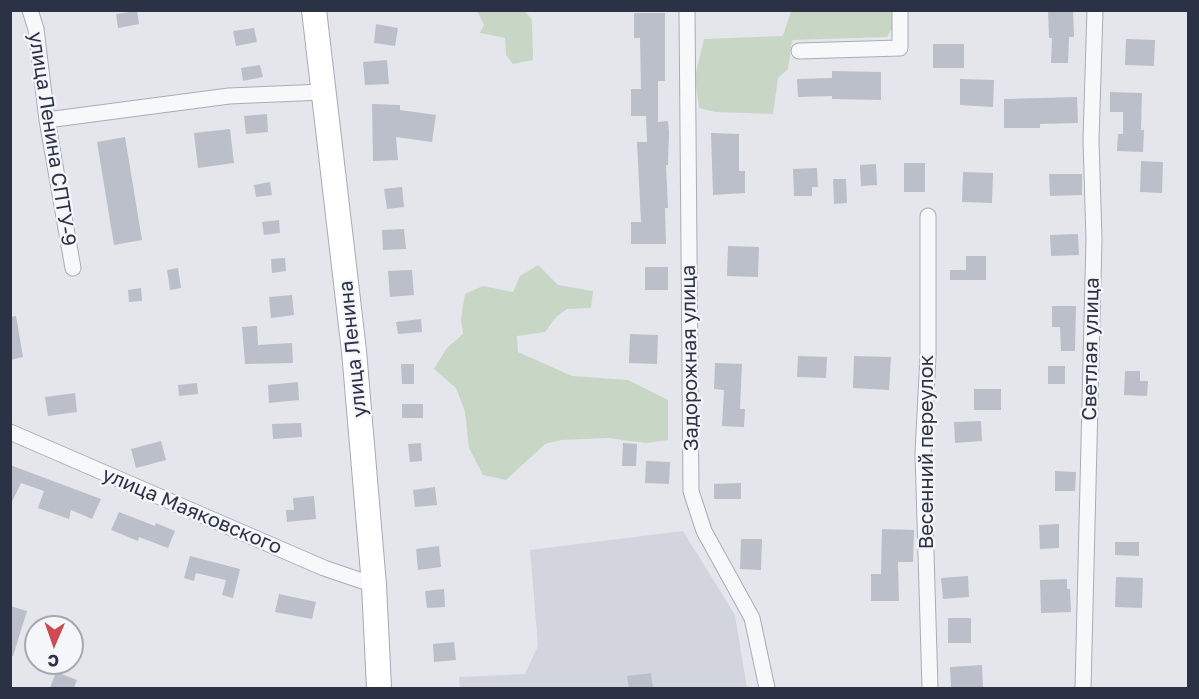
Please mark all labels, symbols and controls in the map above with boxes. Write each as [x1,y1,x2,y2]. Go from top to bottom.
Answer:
street label: улица Ленина СПТУ-9 [23,30,81,248]
street label: Задорожная улица [676,265,704,451]
street label: Светлая улица [1078,277,1104,421]
street label: улица Ленина [334,279,372,419]
street label: Весенний переулок [915,355,939,549]
street label: улица Маяковского [99,462,285,560]
north arrow [24,615,84,675]
text: С [47,651,59,671]

